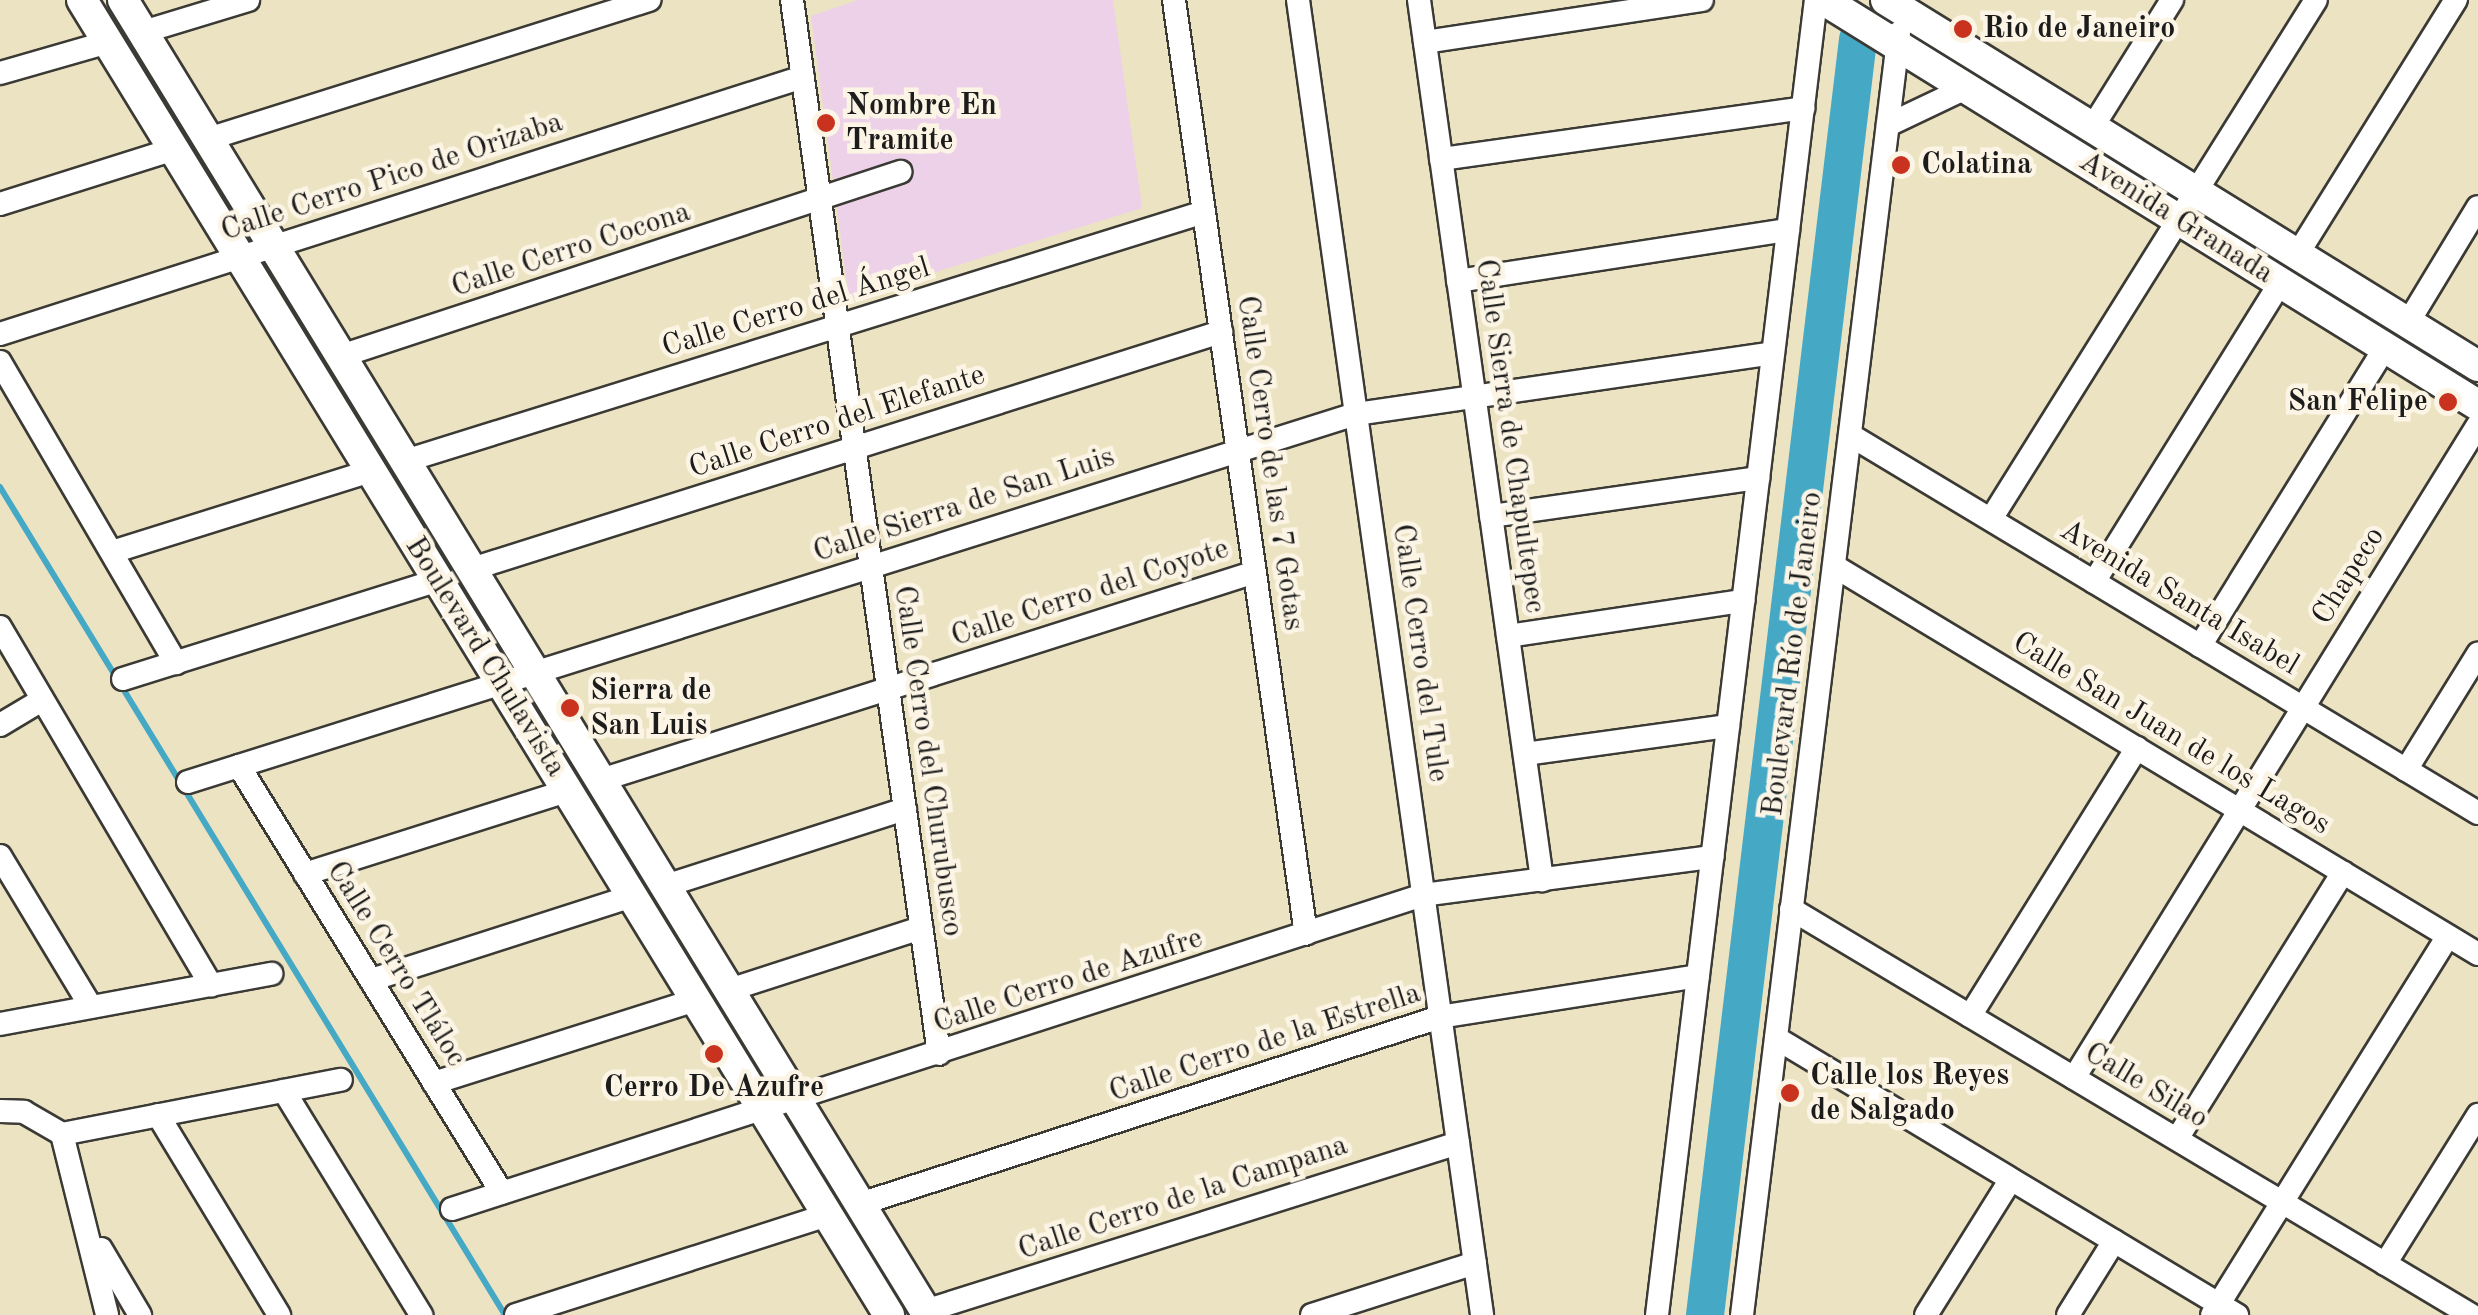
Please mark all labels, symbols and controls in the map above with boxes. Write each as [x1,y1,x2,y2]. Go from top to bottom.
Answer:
place label: Rio de Janeiro [1983,11,2175,47]
marker: Rio de Janeiro [1952,18,1974,40]
place label: Nombre En Tramite [846,88,997,158]
street label: Calle Cerro Pico de Orizaba [216,105,568,249]
marker: Nombre En Tramite [815,112,837,134]
street label: Avenida Granada [2072,144,2280,292]
place label: Colatina [1921,147,2032,183]
marker: Colatina [1890,154,1912,176]
street label: Calle Cerro Cocona [447,194,695,306]
street label: Calle Cerro del Ángel [658,250,934,366]
street label: Calle Sierra de Chapultepec [1467,257,1553,615]
street label: Calle Cerro de las 7 Gotas [1229,293,1311,633]
street label: Calle Cerro del Elefante [685,357,989,487]
place label: San Felipe [2288,384,2428,420]
marker: San Felipe [2437,391,2459,413]
street label: Calle Sierra de San Luis [809,439,1119,571]
street label: Boulevard Río de Janeiro [1755,490,1831,818]
street label: Avenida Santa Isabel [2053,512,2305,684]
street label: Chapeco [2305,520,2393,632]
street label: Calle Cerro del Tule [1384,522,1456,784]
street label: Boulevard Chulavista [397,530,573,784]
street label: Calle Cerro del Coyote [947,531,1233,655]
street label: Calle Cerro del Churubusco [886,583,970,939]
street label: Calle San Juan de los Lagos [2006,625,2336,843]
place label: Sierra de San Luis [590,673,712,744]
marker: Sierra de San Luis [559,697,581,719]
street label: Calle Cerro Tláloc [318,855,474,1073]
street label: Calle Cerro de Azufre [929,920,1207,1042]
street label: Calle Cerro de la Estrella [1105,976,1425,1110]
street label: Calle Silao [2078,1035,2214,1137]
marker: Cerro De Azufre [703,1043,725,1065]
place label: Calle los Reyes de Salgado [1810,1058,2009,1128]
place label: Cerro De Azufre [604,1070,824,1106]
marker: Calle los Reyes de Salgado [1779,1082,1801,1104]
street label: Calle Cerro de la Campana [1014,1128,1352,1268]

